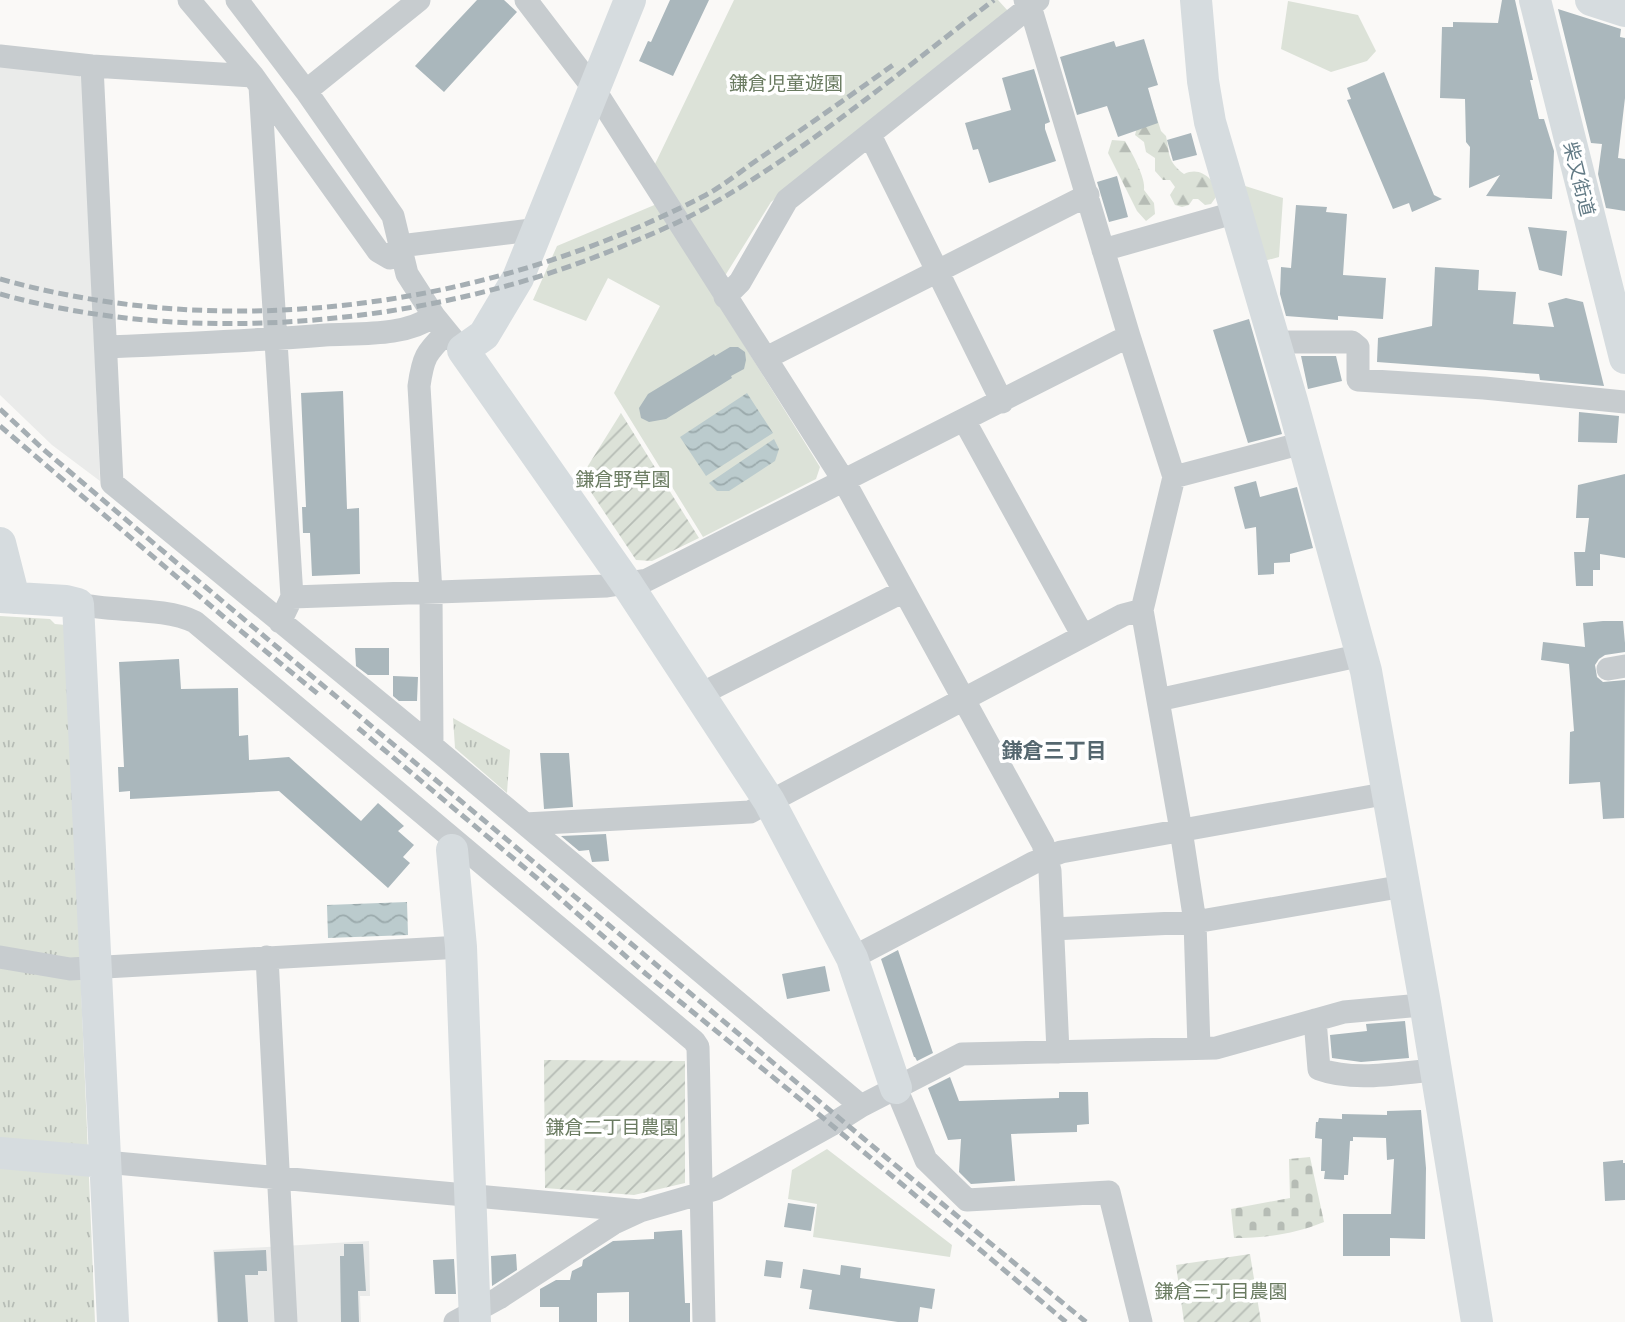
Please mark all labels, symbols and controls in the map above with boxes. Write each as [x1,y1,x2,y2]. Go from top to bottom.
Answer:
park label: 鎌倉児童遊園 [729,72,843,95]
street label: 柴又街道 [1559,139,1599,219]
park label: 鎌倉野草園 [575,468,671,491]
district label: 鎌倉三丁目 [1002,738,1107,764]
park label: 鎌倉二丁目農園 [545,1116,679,1139]
park label: 鎌倉三丁目農園 [1154,1280,1288,1303]

